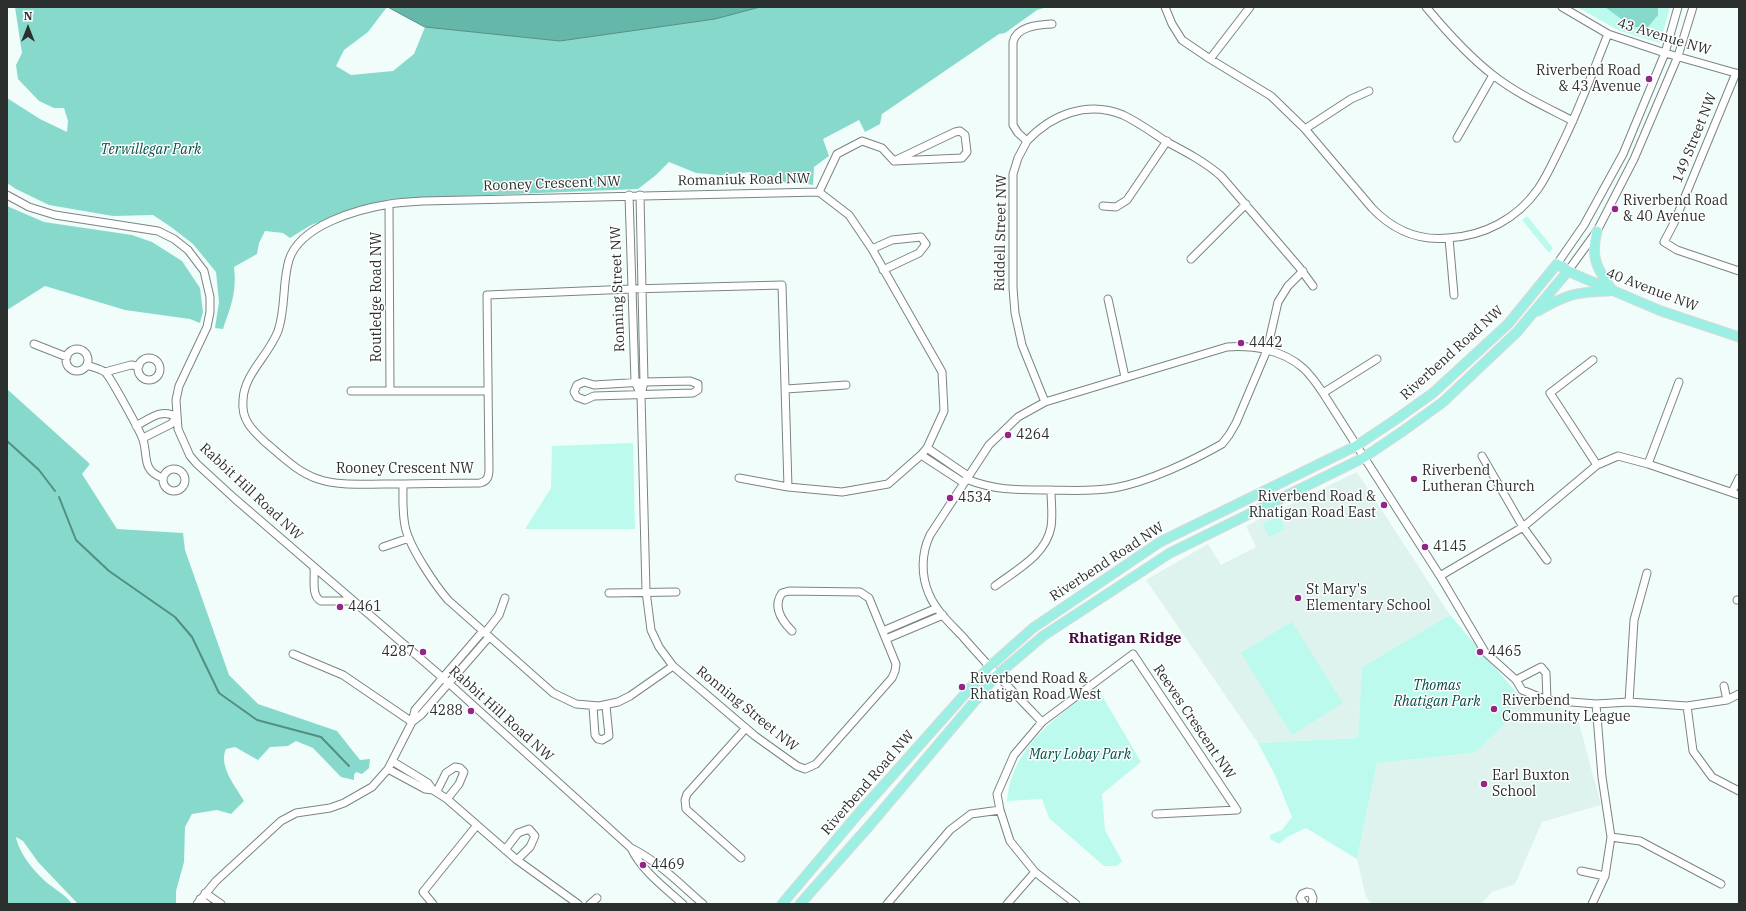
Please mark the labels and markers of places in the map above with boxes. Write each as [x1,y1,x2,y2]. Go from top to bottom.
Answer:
place label: Riverbend Road & 43 Avenue [1536,63,1641,96]
marker: Riverbend Road & 43 Avenue [1644,74,1654,84]
place label: Riverbend Road & 40 Avenue [1623,193,1728,226]
marker: Riverbend Road & 40 Avenue [1610,204,1620,214]
place label: 4442 [1249,335,1283,351]
marker: 4442 [1236,338,1246,348]
place label: 4264 [1016,427,1050,443]
marker: 4264 [1003,430,1013,440]
place label: Riverbend Lutheran Church [1422,463,1535,496]
marker: Riverbend Lutheran Church [1409,474,1419,484]
place label: Riverbend Road & Rhatigan Road East [1249,489,1376,522]
place label: 4534 [958,490,992,506]
marker: 4534 [945,493,955,503]
marker: Riverbend Road & Rhatigan Road East [1379,500,1389,510]
place label: 4145 [1433,539,1467,555]
marker: 4145 [1420,542,1430,552]
place label: St Mary's Elementary School [1306,582,1431,614]
marker: St Mary's Elementary School [1293,593,1303,603]
place label: 4461 [348,599,382,615]
marker: 4461 [335,602,345,612]
place label: 4287 [381,644,415,660]
place label: 4465 [1488,644,1522,660]
marker: 4287 [418,647,428,657]
marker: 4465 [1475,647,1485,657]
place label: Riverbend Road & Rhatigan Road West [970,671,1101,704]
marker: Riverbend Road & Rhatigan Road West [957,682,967,692]
place label: Riverbend Community League [1502,693,1631,726]
place label: 4288 [429,703,463,719]
marker: Riverbend Community League [1489,704,1499,714]
marker: 4288 [466,706,476,716]
place label: Earl Buxton School [1492,768,1570,800]
marker: Earl Buxton School [1479,779,1489,789]
place label: 4469 [651,857,685,873]
marker: 4469 [638,860,648,870]

